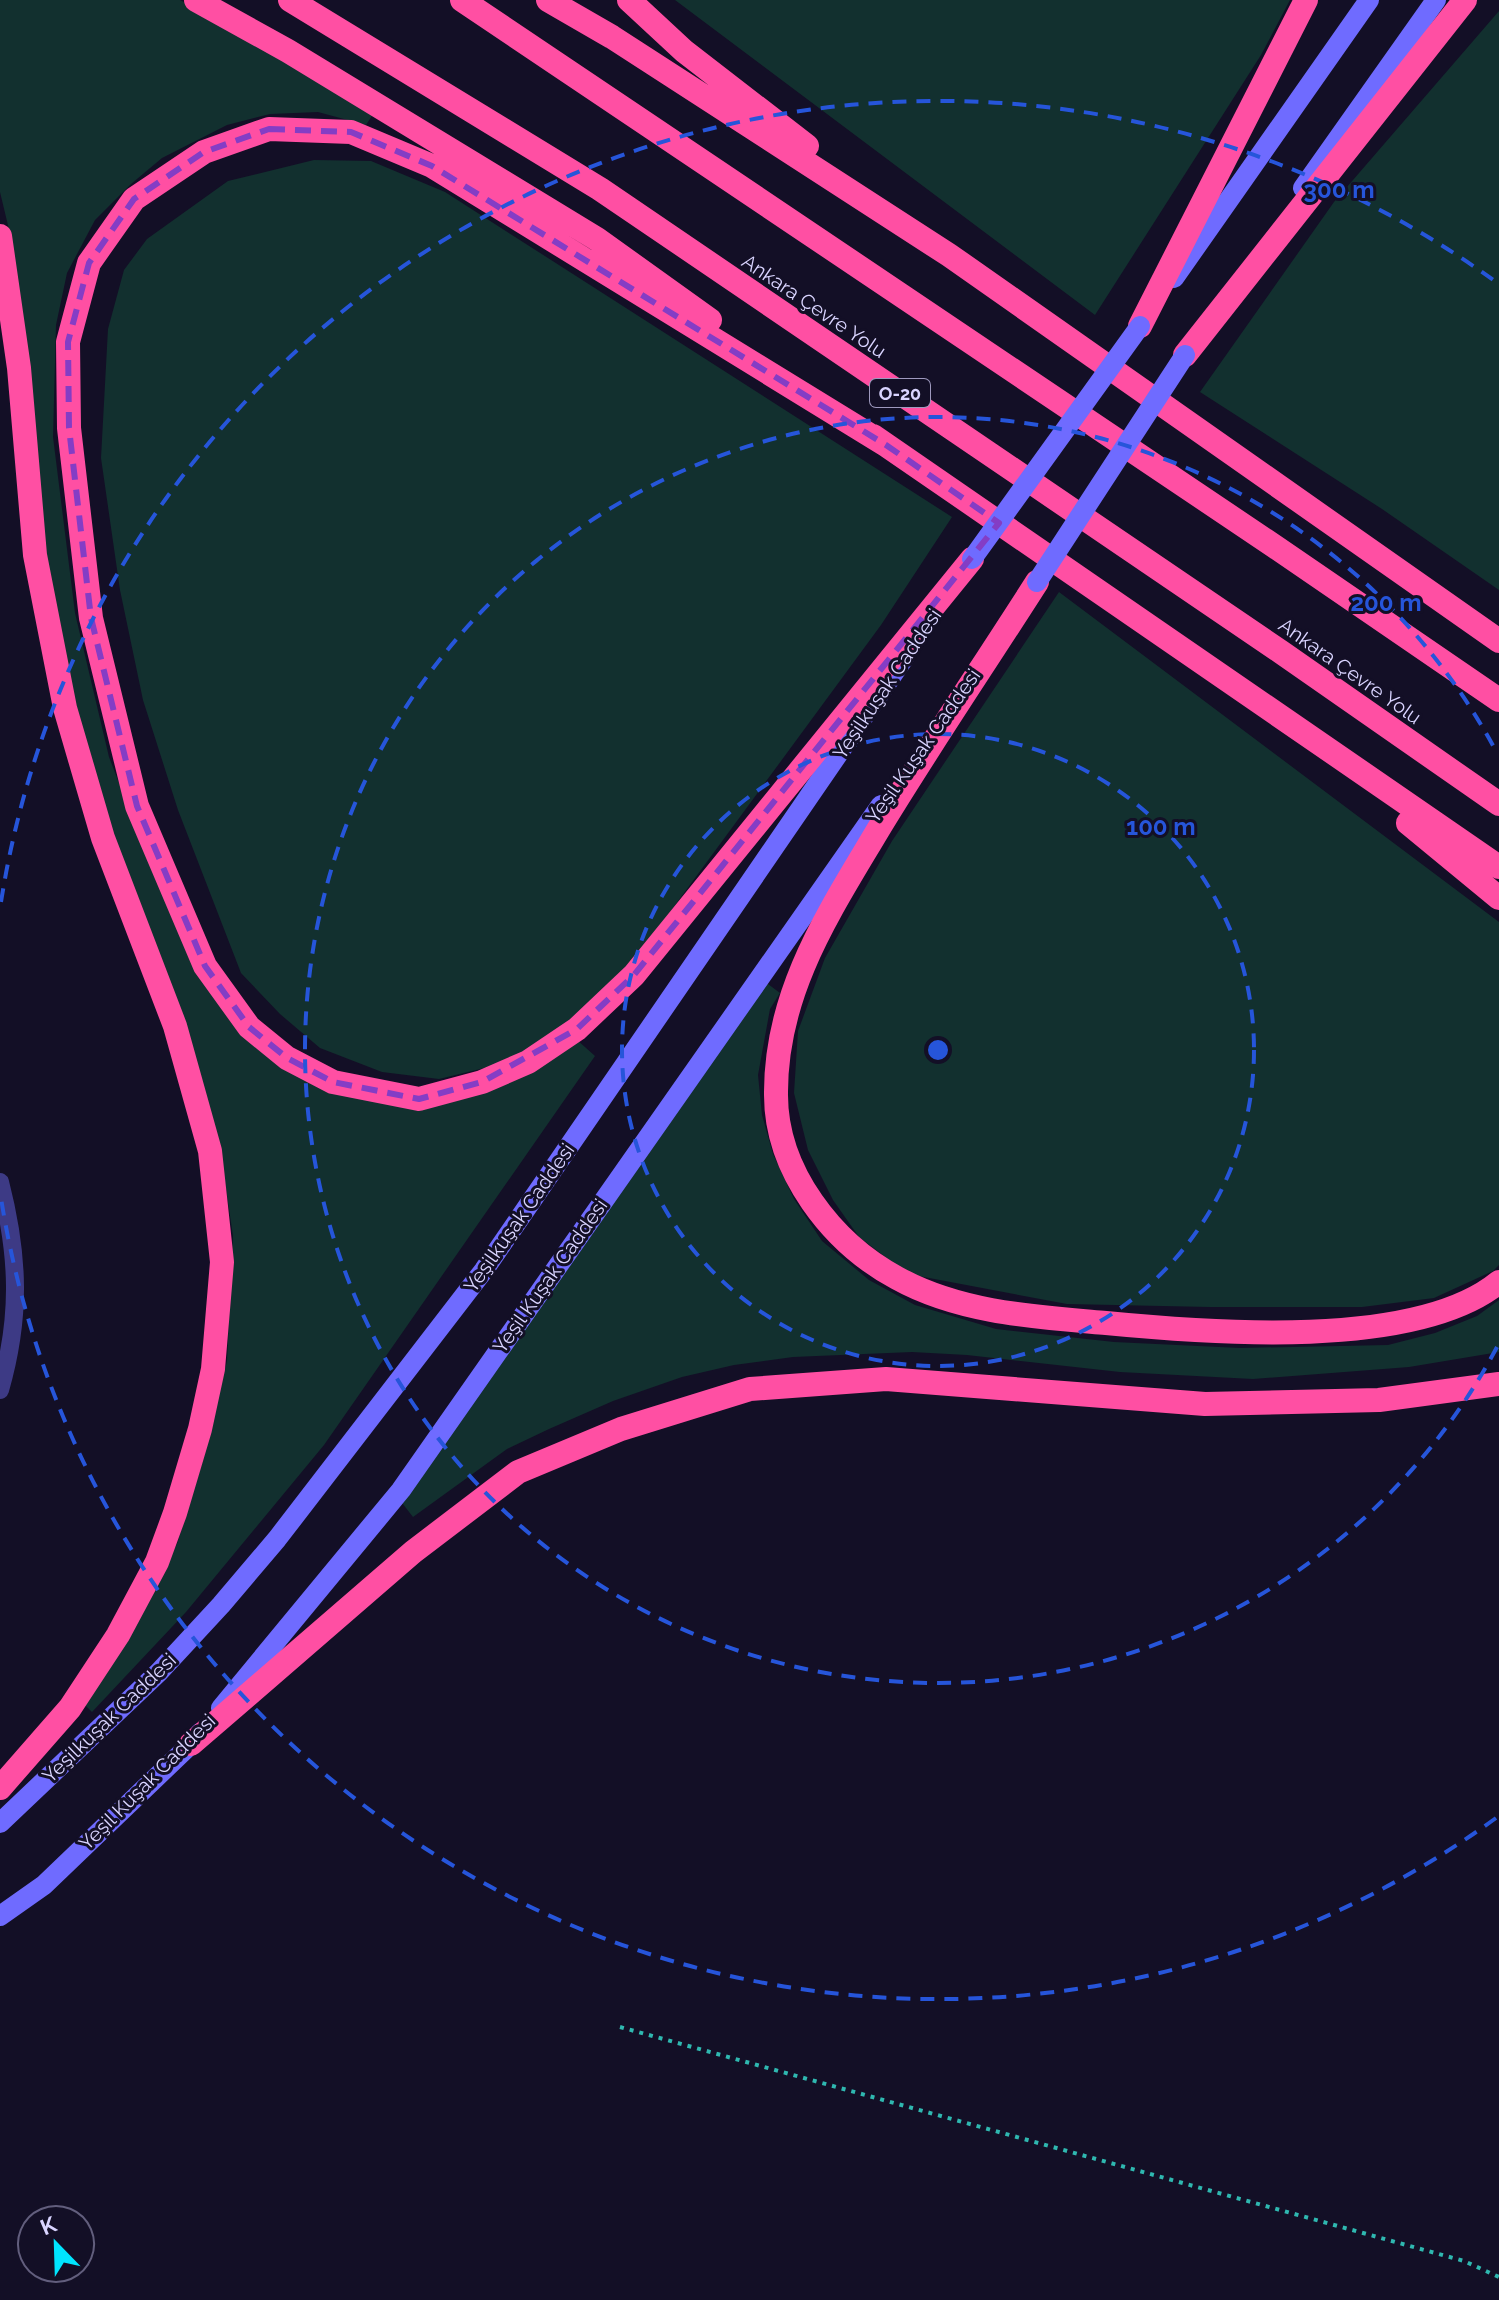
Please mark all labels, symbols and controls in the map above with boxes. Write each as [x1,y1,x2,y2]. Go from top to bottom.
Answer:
text: 300 m [1304,175,1374,204]
street label: Ankara Çevre Yolu [737,249,891,363]
road number: O-20 [870,379,930,407]
text: 200 m [1350,588,1422,617]
street label: Yeşilkuşak Caddesi [828,604,946,764]
street label: Ankara Çevre Yolu [1274,613,1426,729]
street label: Yeşil Kuşak Caddesi [861,664,985,828]
text: 100 m [1126,812,1196,841]
centre of rings [924,1036,952,1064]
street label: Yeşilkuşak Caddesi [459,1139,579,1297]
street label: Yeşil Kuşak Caddesi [488,1194,612,1358]
street label: Yeşilkuşak Caddesi [37,1648,181,1788]
street label: Yeşil Kuşak Caddesi [74,1709,220,1855]
north arrow [16,2204,96,2284]
text: K [36,2211,60,2240]

